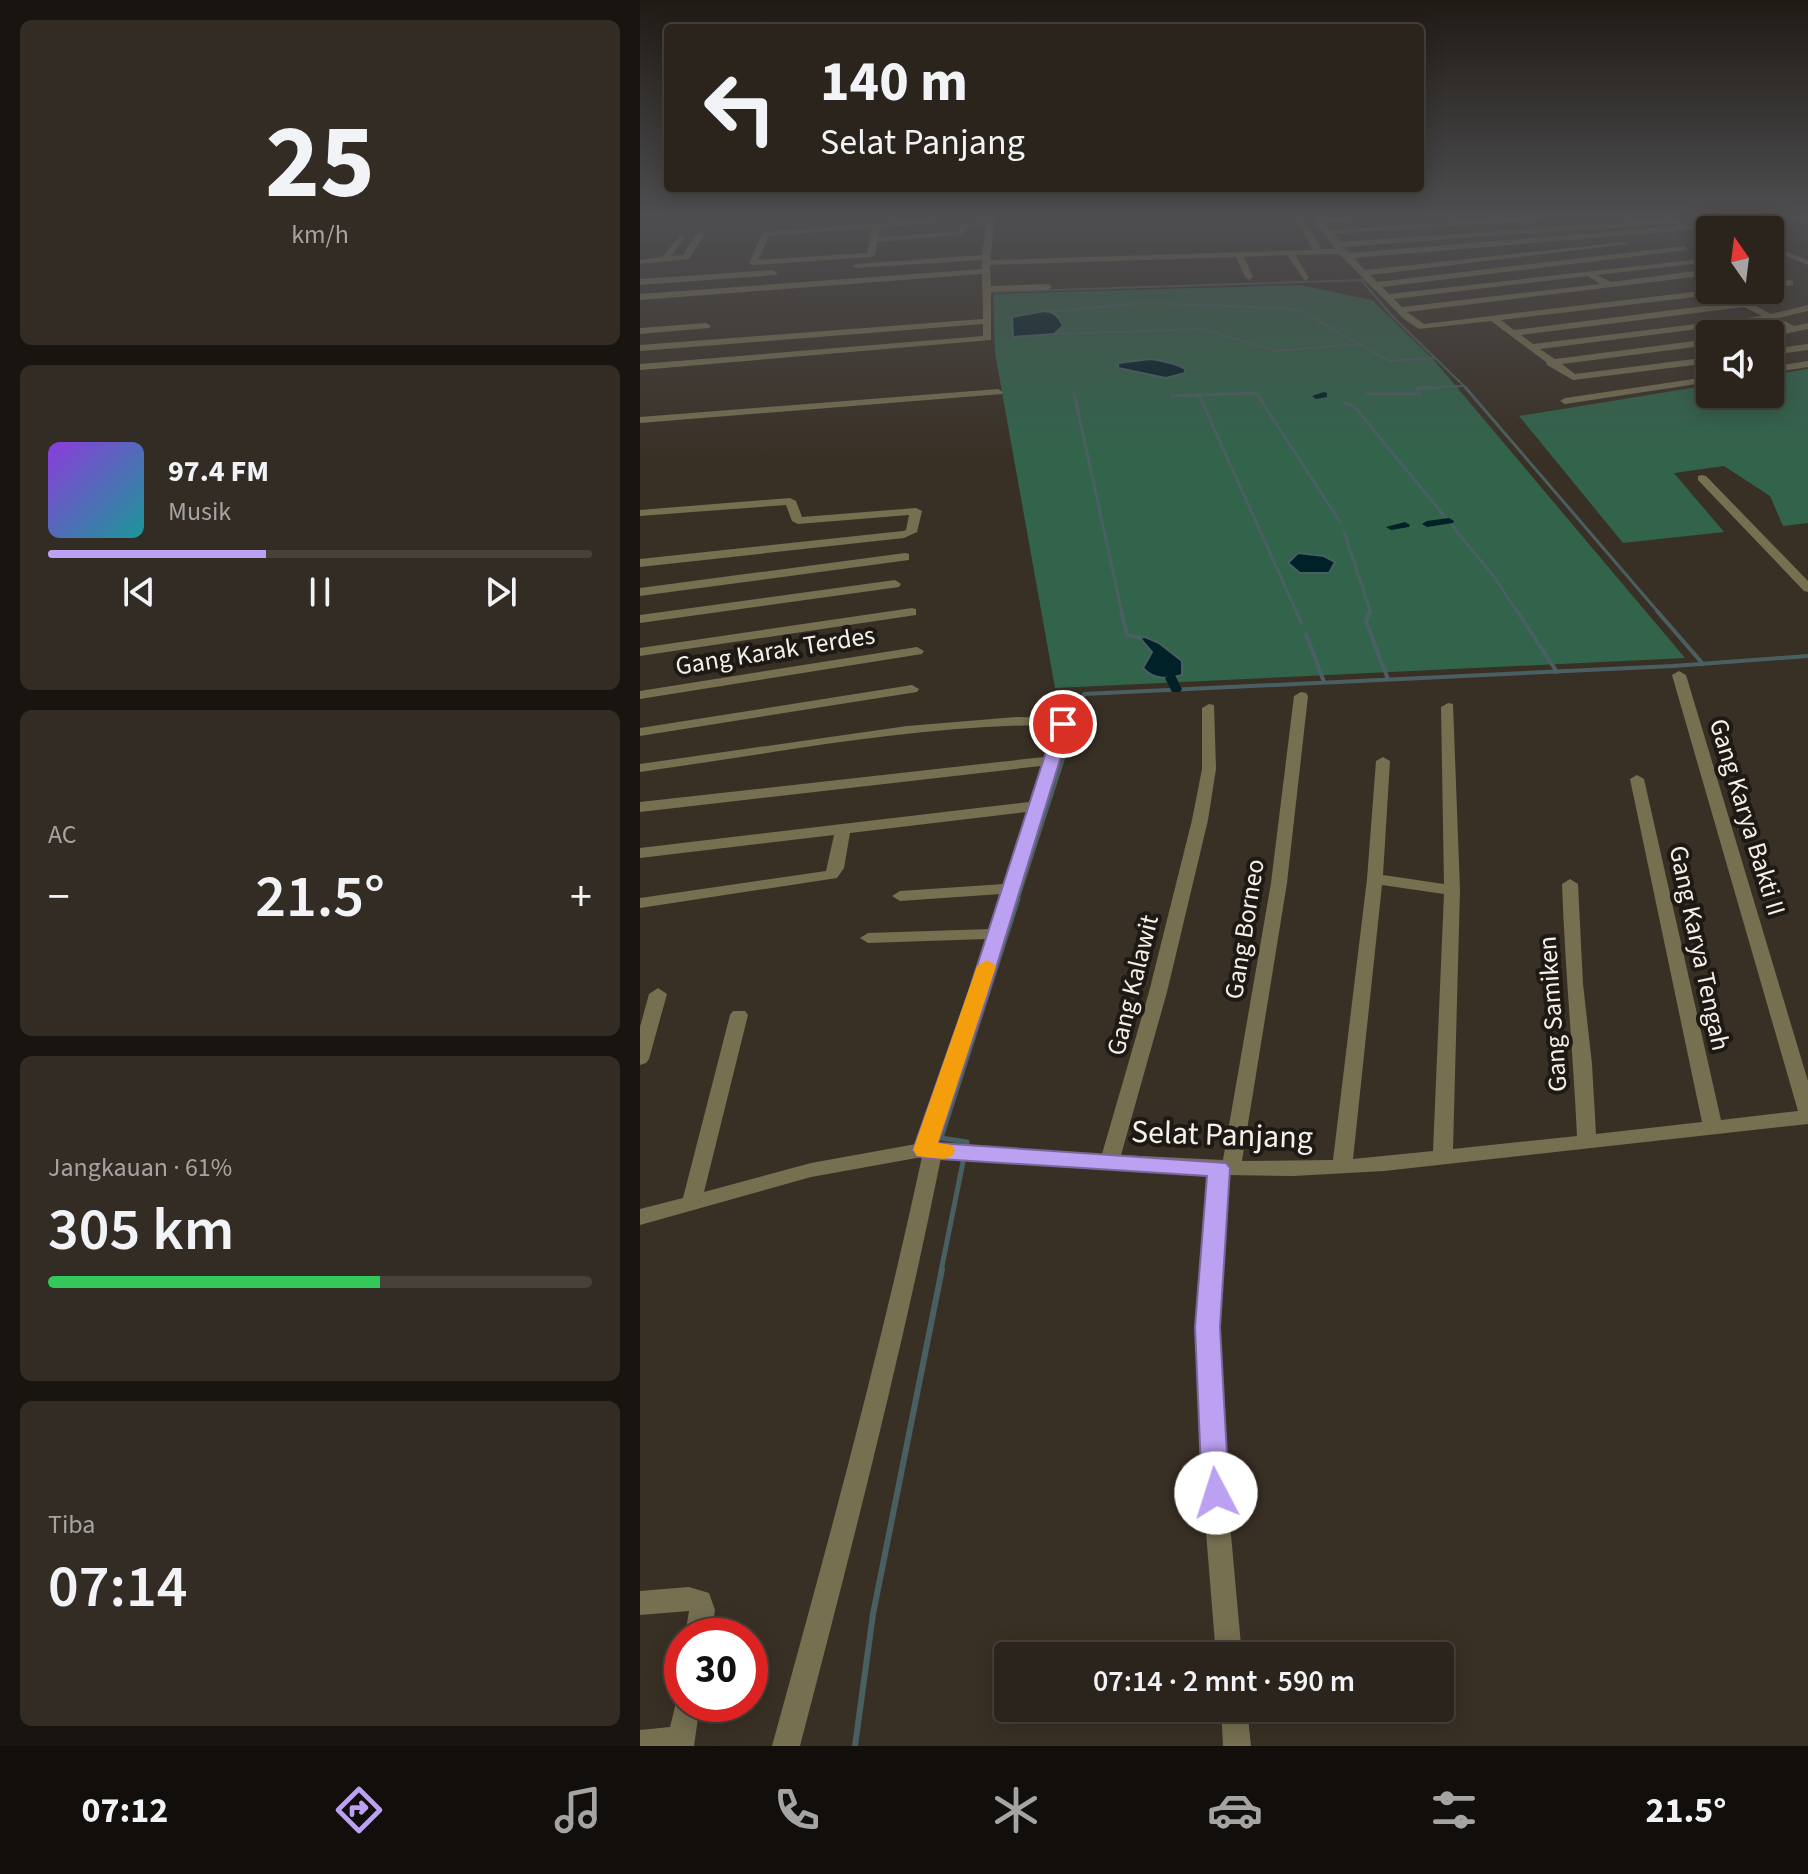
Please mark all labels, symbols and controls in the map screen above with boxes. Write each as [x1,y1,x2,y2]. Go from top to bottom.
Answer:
text: 140 m [820,43,968,122]
icon: left [688,56,792,160]
text: 25 [265,90,375,238]
text: Selat Panjang [820,117,1025,168]
text: km/h [291,216,349,253]
north arrow [1696,216,1784,304]
map controls [1696,216,1784,408]
button: sound [1696,320,1784,408]
text: 97.4 FM [168,450,269,493]
text: Musik [168,493,231,530]
icon: previous [117,570,161,614]
icon: pause [298,570,342,614]
icon: next [479,570,523,614]
street label: Gang Karak Terdes [673,616,878,685]
pin [1029,690,1097,758]
icon: arrive [1041,702,1085,746]
street label: Gang Karya Bakti II [1700,714,1795,920]
text: AC [48,816,77,853]
street label: Gang Karya Tengah [1660,842,1739,1054]
text: 21.5° [255,855,385,940]
street label: Gang Borneo [1215,856,1274,1002]
text: − [48,866,70,929]
text: + [570,866,592,929]
street label: Gang Kalawit [1097,911,1168,1059]
street label: Gang Samiken [1529,935,1576,1093]
street label: Selat Panjang [1130,1109,1314,1161]
text: Jangkauan · 61% [48,1149,232,1186]
text: 305 km [48,1188,234,1273]
position arrow [1174,1451,1258,1535]
text: Tiba [48,1506,95,1543]
text: 07:14 [48,1545,188,1630]
speed limit sign: 30 [664,1618,768,1722]
text: 07:14 · 2 mnt · 590 m [1093,1660,1355,1703]
icon: directions [331,1782,387,1838]
icon: music [550,1782,606,1838]
icon: phone [769,1782,825,1838]
icon: climate [988,1782,1044,1838]
icon: car [1207,1782,1263,1838]
icon: filters [1426,1782,1482,1838]
text: 07:12 [82,1785,168,1836]
text: 21.5° [1645,1785,1726,1836]

